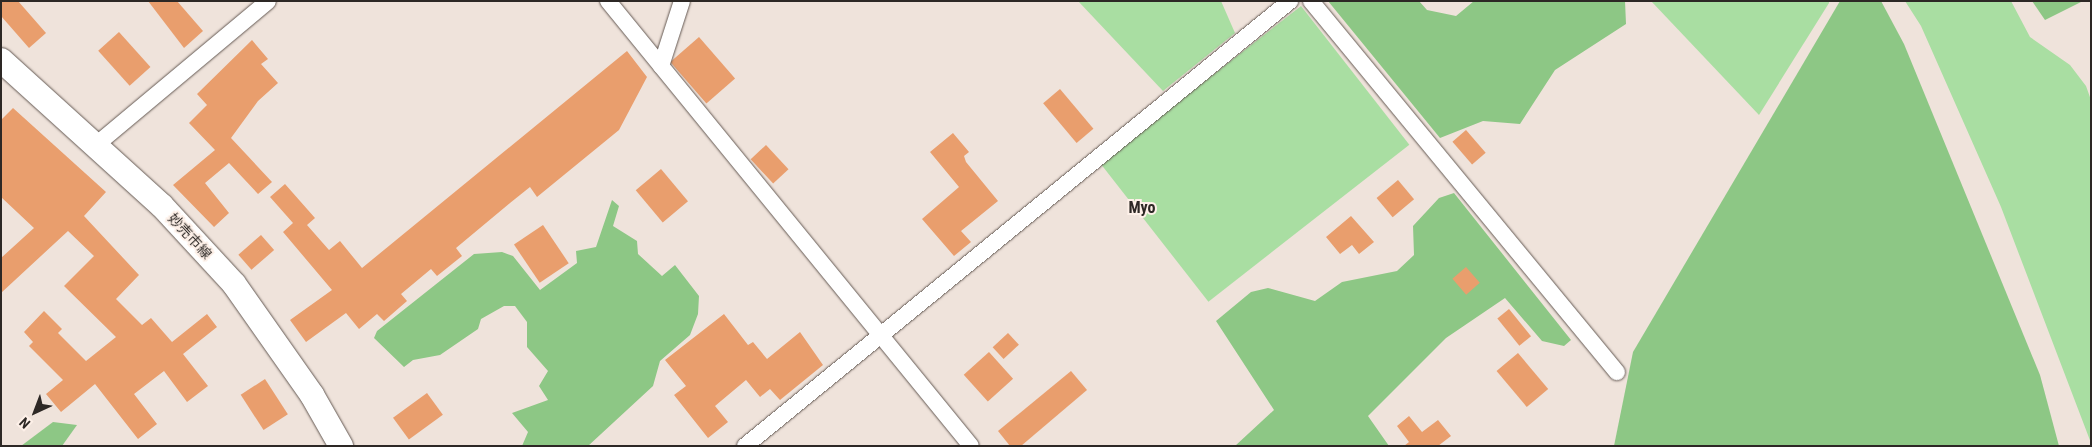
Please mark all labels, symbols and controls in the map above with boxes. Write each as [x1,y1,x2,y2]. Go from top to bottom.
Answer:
district label: Myo [1128,198,1156,218]
street label: 妙売市線 [165,210,215,262]
north arrow [10,387,60,437]
text: N [16,414,33,432]

